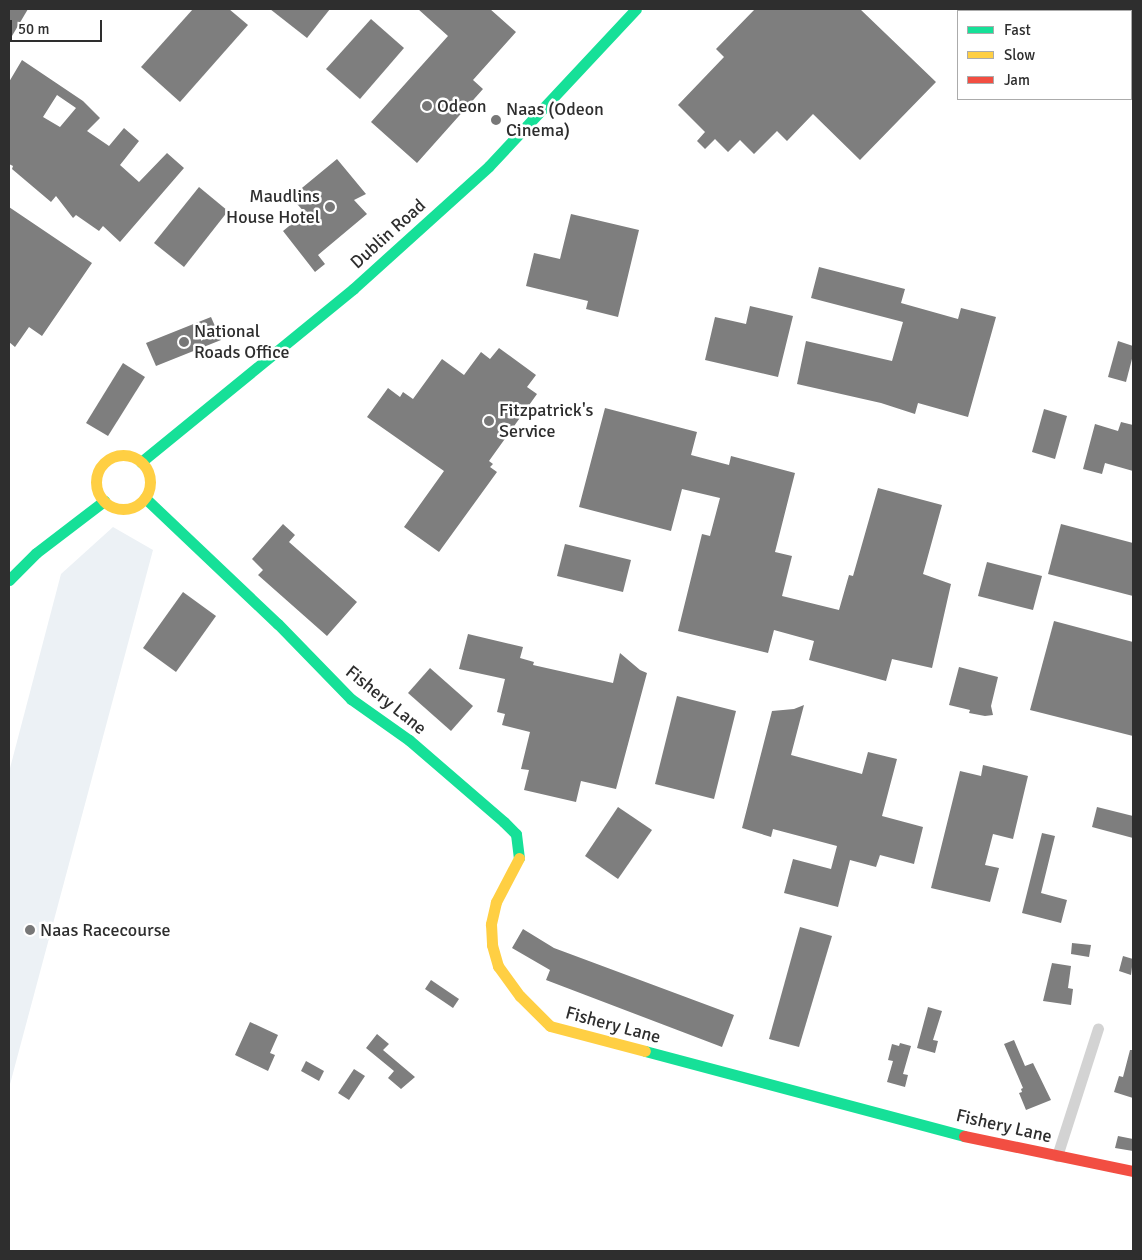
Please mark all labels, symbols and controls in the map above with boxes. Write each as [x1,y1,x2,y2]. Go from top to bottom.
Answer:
scale bar [12,10,105,42]
legend [957,10,1132,100]
text: 50 m [18,20,49,38]
text: Fast [1004,21,1031,39]
text: Slow [1004,46,1035,64]
text: Jam [1004,71,1030,89]
place label: Odeon [437,95,487,117]
place label: Naas (Odeon Cinema) [506,99,604,142]
marker: Odeon [421,100,433,112]
marker: Naas (Odeon Cinema) [490,114,502,126]
place label: Maudlins House Hotel [226,186,320,228]
street label: Dublin Road [346,195,430,273]
marker: Maudlins House Hotel [324,201,336,213]
place label: National Roads Office [194,321,290,364]
marker: National Roads Office [178,336,190,348]
place label: Fitzpatrick's Service [499,400,593,442]
marker: Fitzpatrick's Service [483,415,495,427]
street label: Fishery Lane [341,661,431,739]
place label: Naas Racecourse [40,919,171,941]
marker: Naas Racecourse [24,924,36,936]
street label: Fishery Lane [563,1002,663,1048]
street label: Fishery Lane [954,1105,1054,1147]

